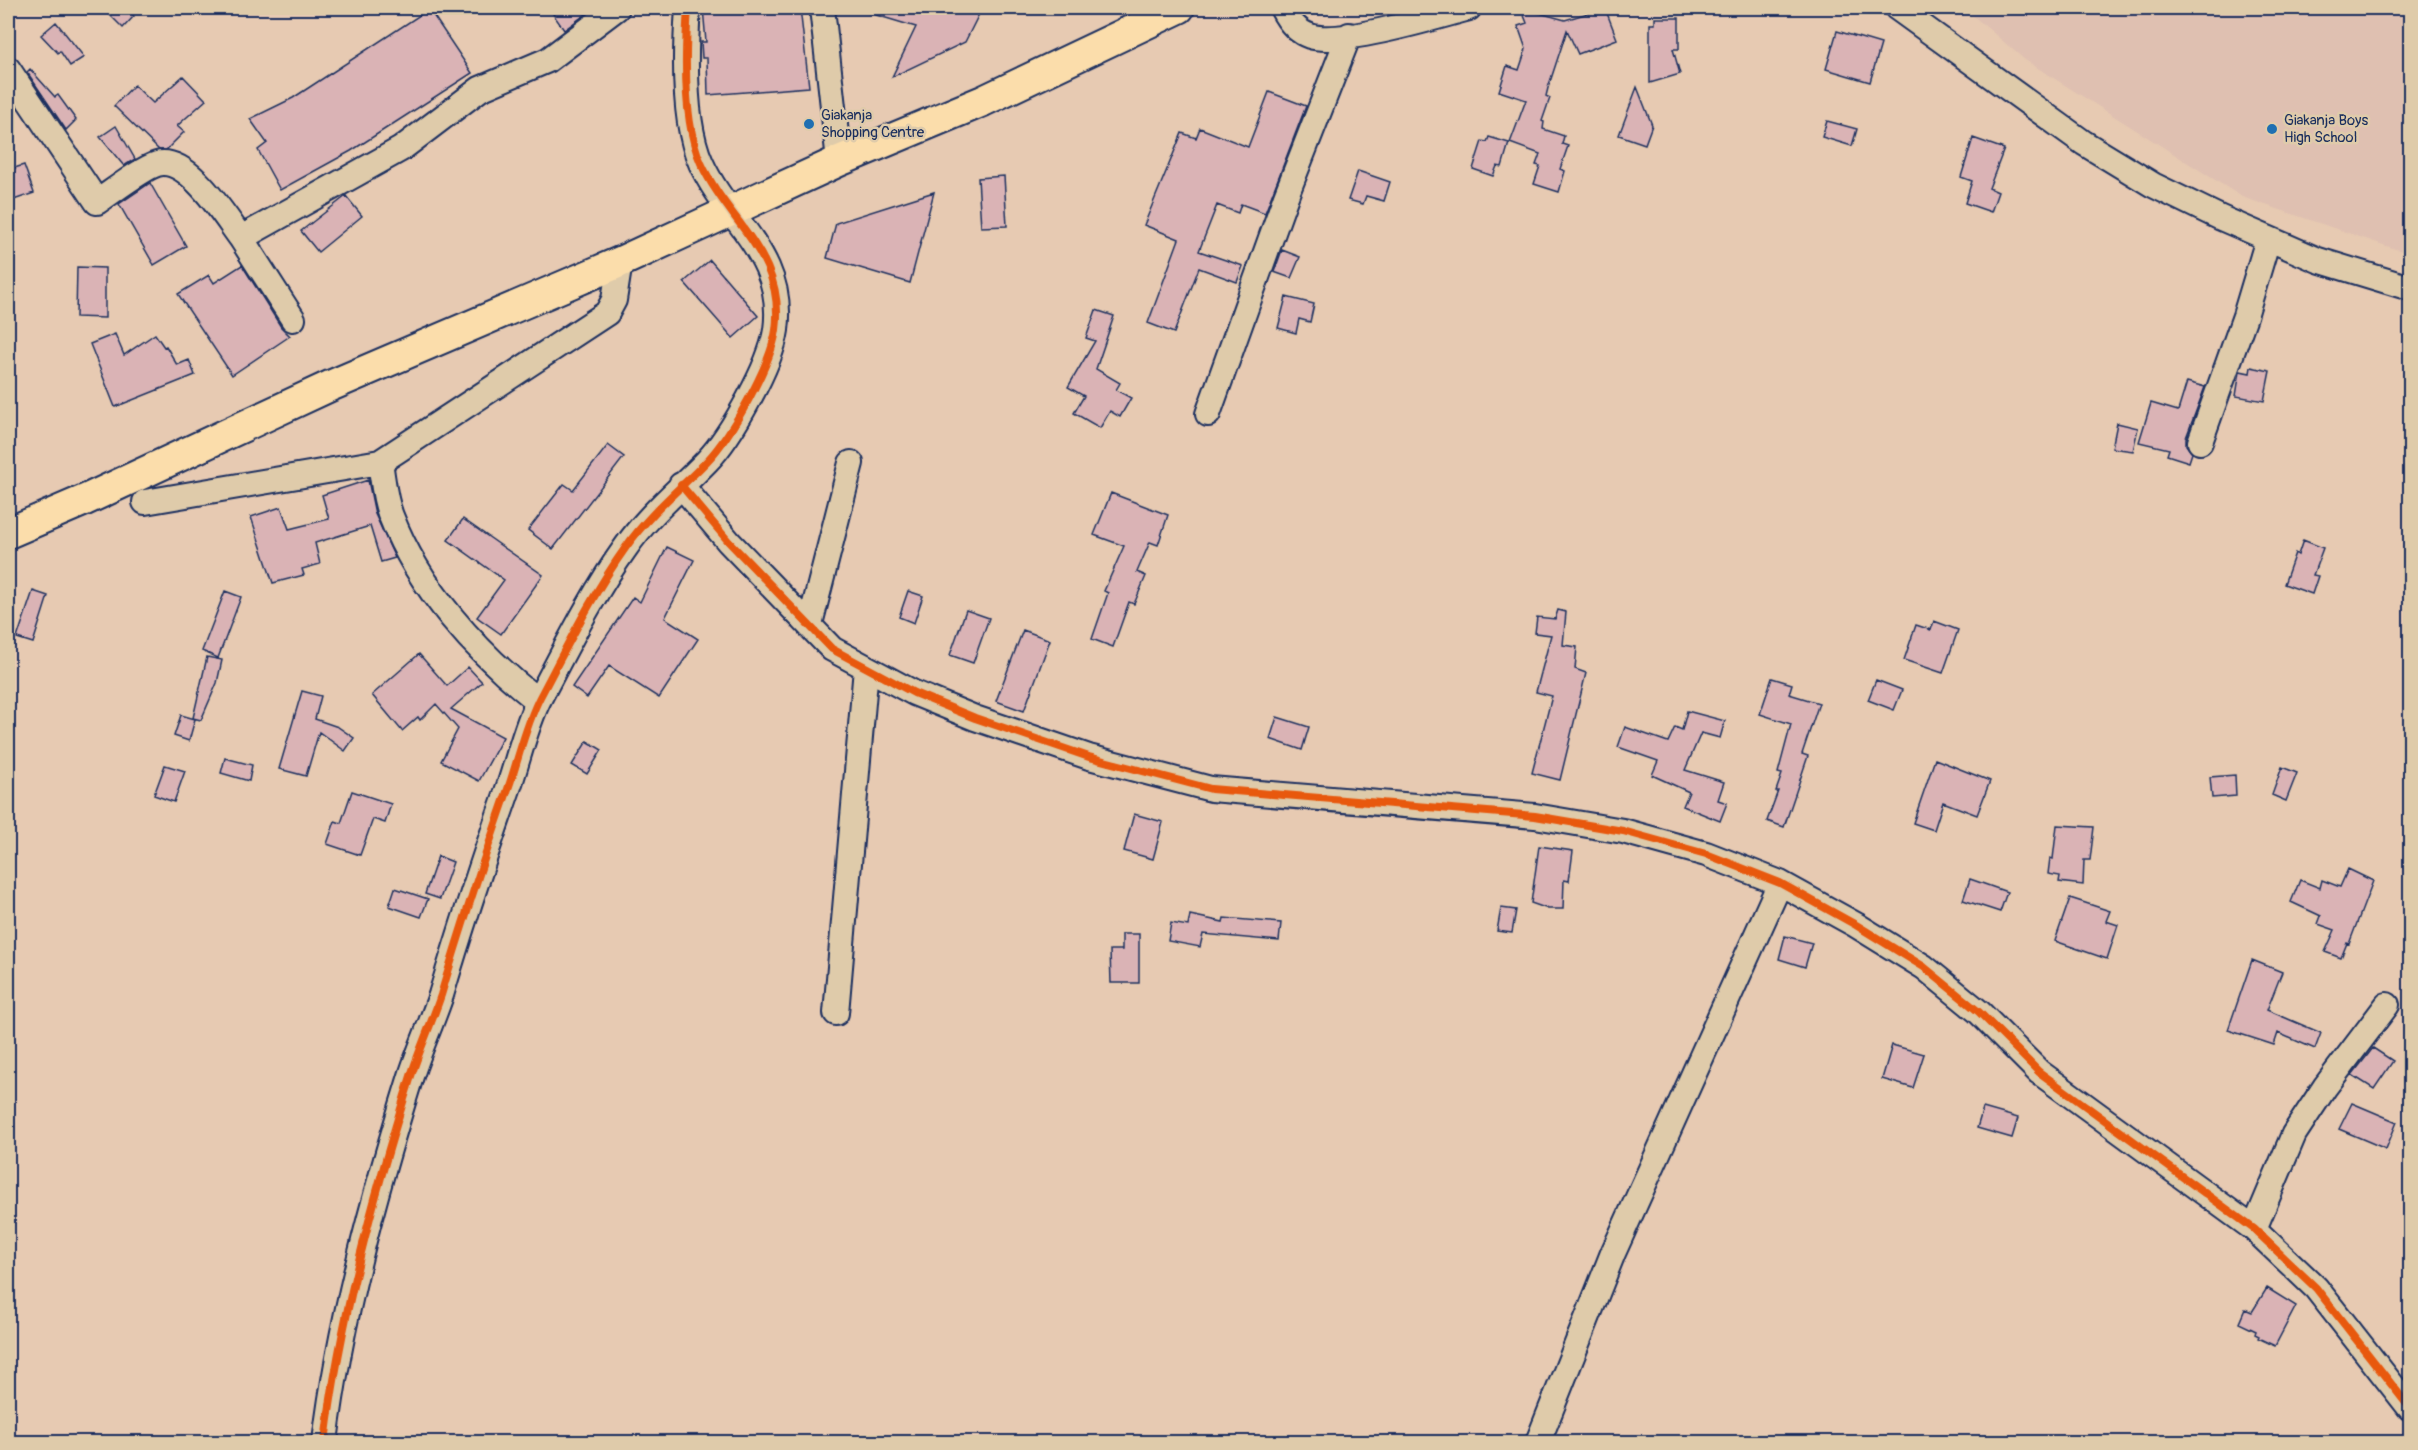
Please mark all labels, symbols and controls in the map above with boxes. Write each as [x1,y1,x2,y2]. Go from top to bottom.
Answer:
place label: Giakanja Shopping Centre [821,106,925,142]
place label: Giakanja Boys High School [2284,111,2368,147]
marker: Giakanja Shopping Centre [802,117,816,131]
marker: Giakanja Boys High School [2265,122,2279,136]

